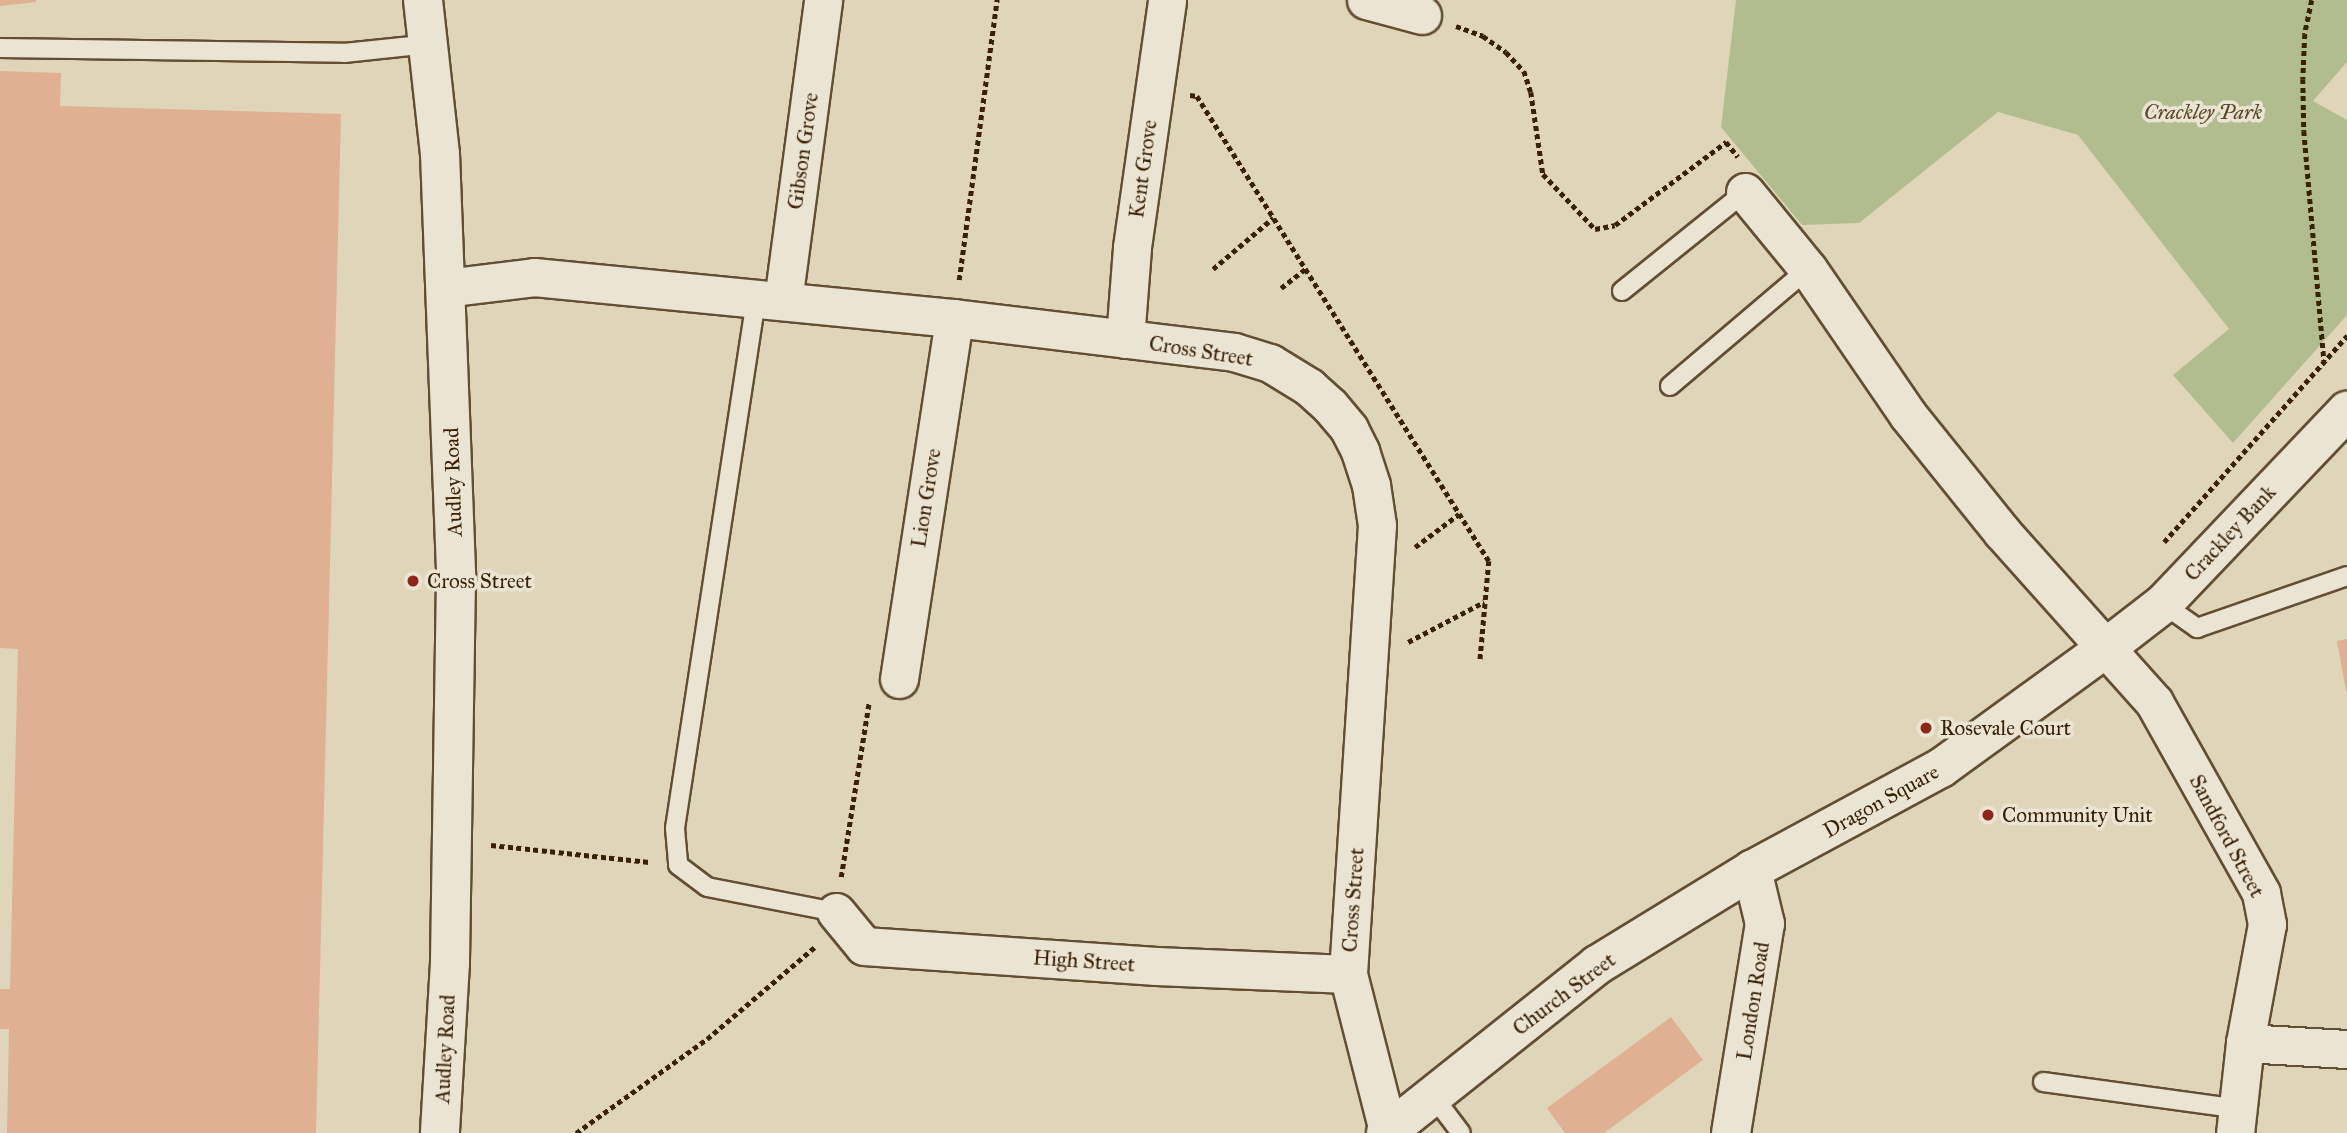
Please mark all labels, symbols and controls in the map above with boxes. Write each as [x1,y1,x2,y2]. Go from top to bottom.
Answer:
street label: Gibson Grove [782,91,824,211]
park label: Crackley Park [2144,99,2262,125]
street label: Kent Grove [1124,118,1162,220]
street label: Cross Street [1147,330,1255,372]
street label: Audley Road [439,427,467,537]
street label: Lion Grove [906,447,946,549]
street label: Crackley Bank [2179,480,2281,586]
place label: Cross Street [427,568,532,594]
marker: Cross Street [405,573,421,589]
place label: Rosevale Court [1940,715,2071,741]
marker: Rosevale Court [1918,720,1934,736]
street label: Dragon Square [1819,759,1943,843]
street label: Sandford Street [2184,770,2270,902]
place label: Community Unit [2002,802,2153,828]
marker: Community Unit [1980,807,1996,823]
street label: Cross Street [1337,847,1369,953]
street label: London Road [1731,940,1775,1062]
street label: High Street [1032,945,1136,977]
street label: Church Street [1508,947,1620,1041]
street label: Audley Road [430,994,460,1104]

